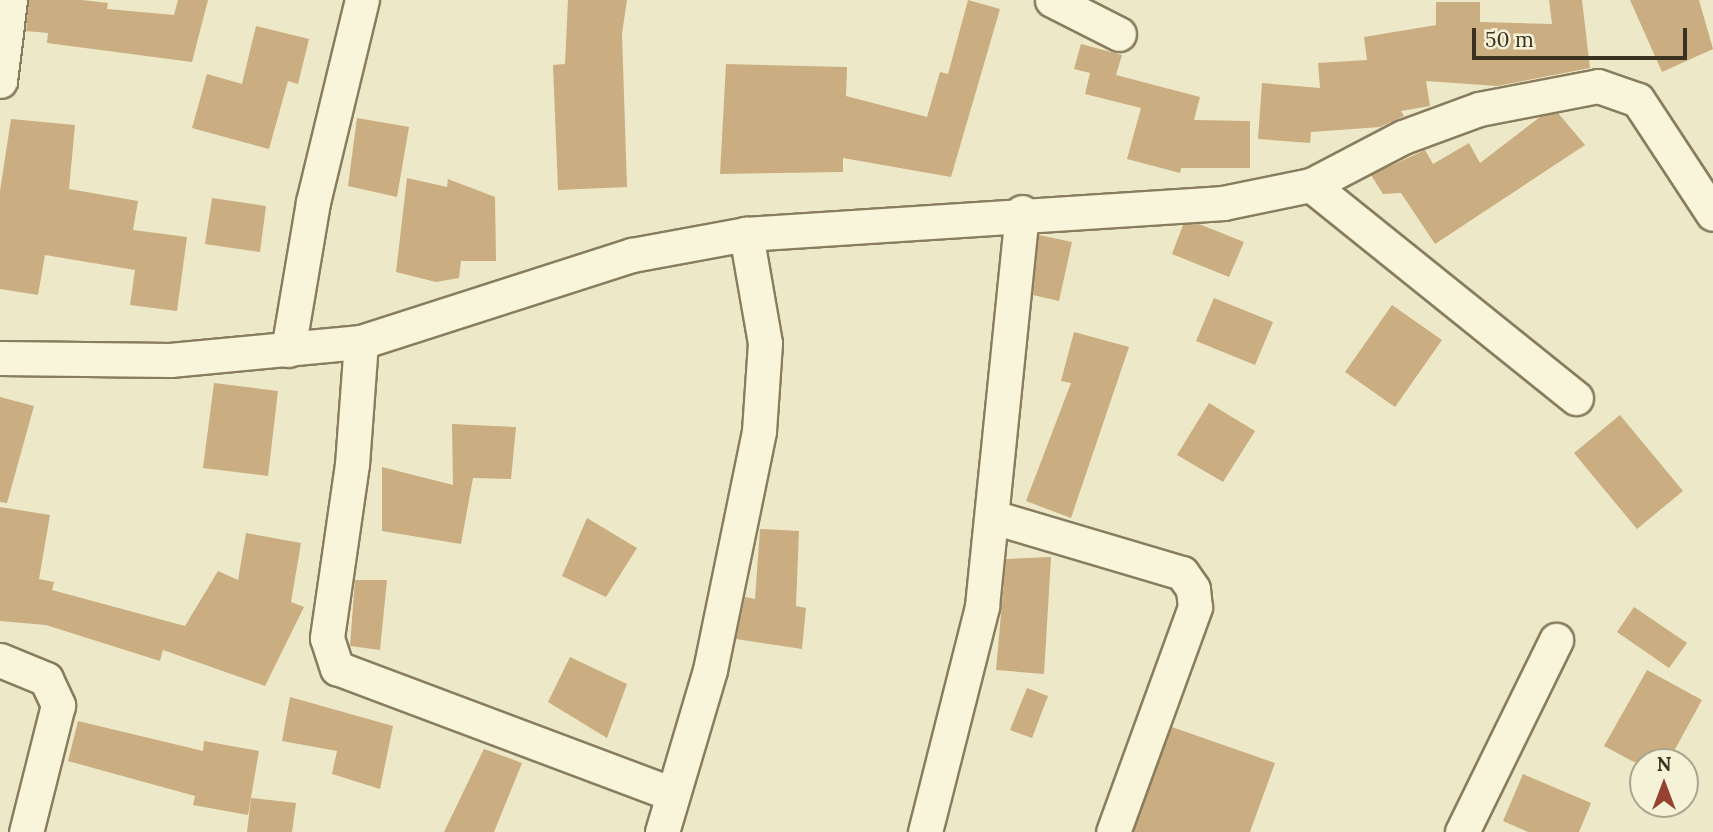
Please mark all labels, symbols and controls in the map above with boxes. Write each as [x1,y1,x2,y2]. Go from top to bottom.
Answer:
scale bar [1475,14,1690,58]
text: 50 m [1485,26,1534,53]
north arrow [1629,748,1699,818]
text: N [1657,752,1671,776]

